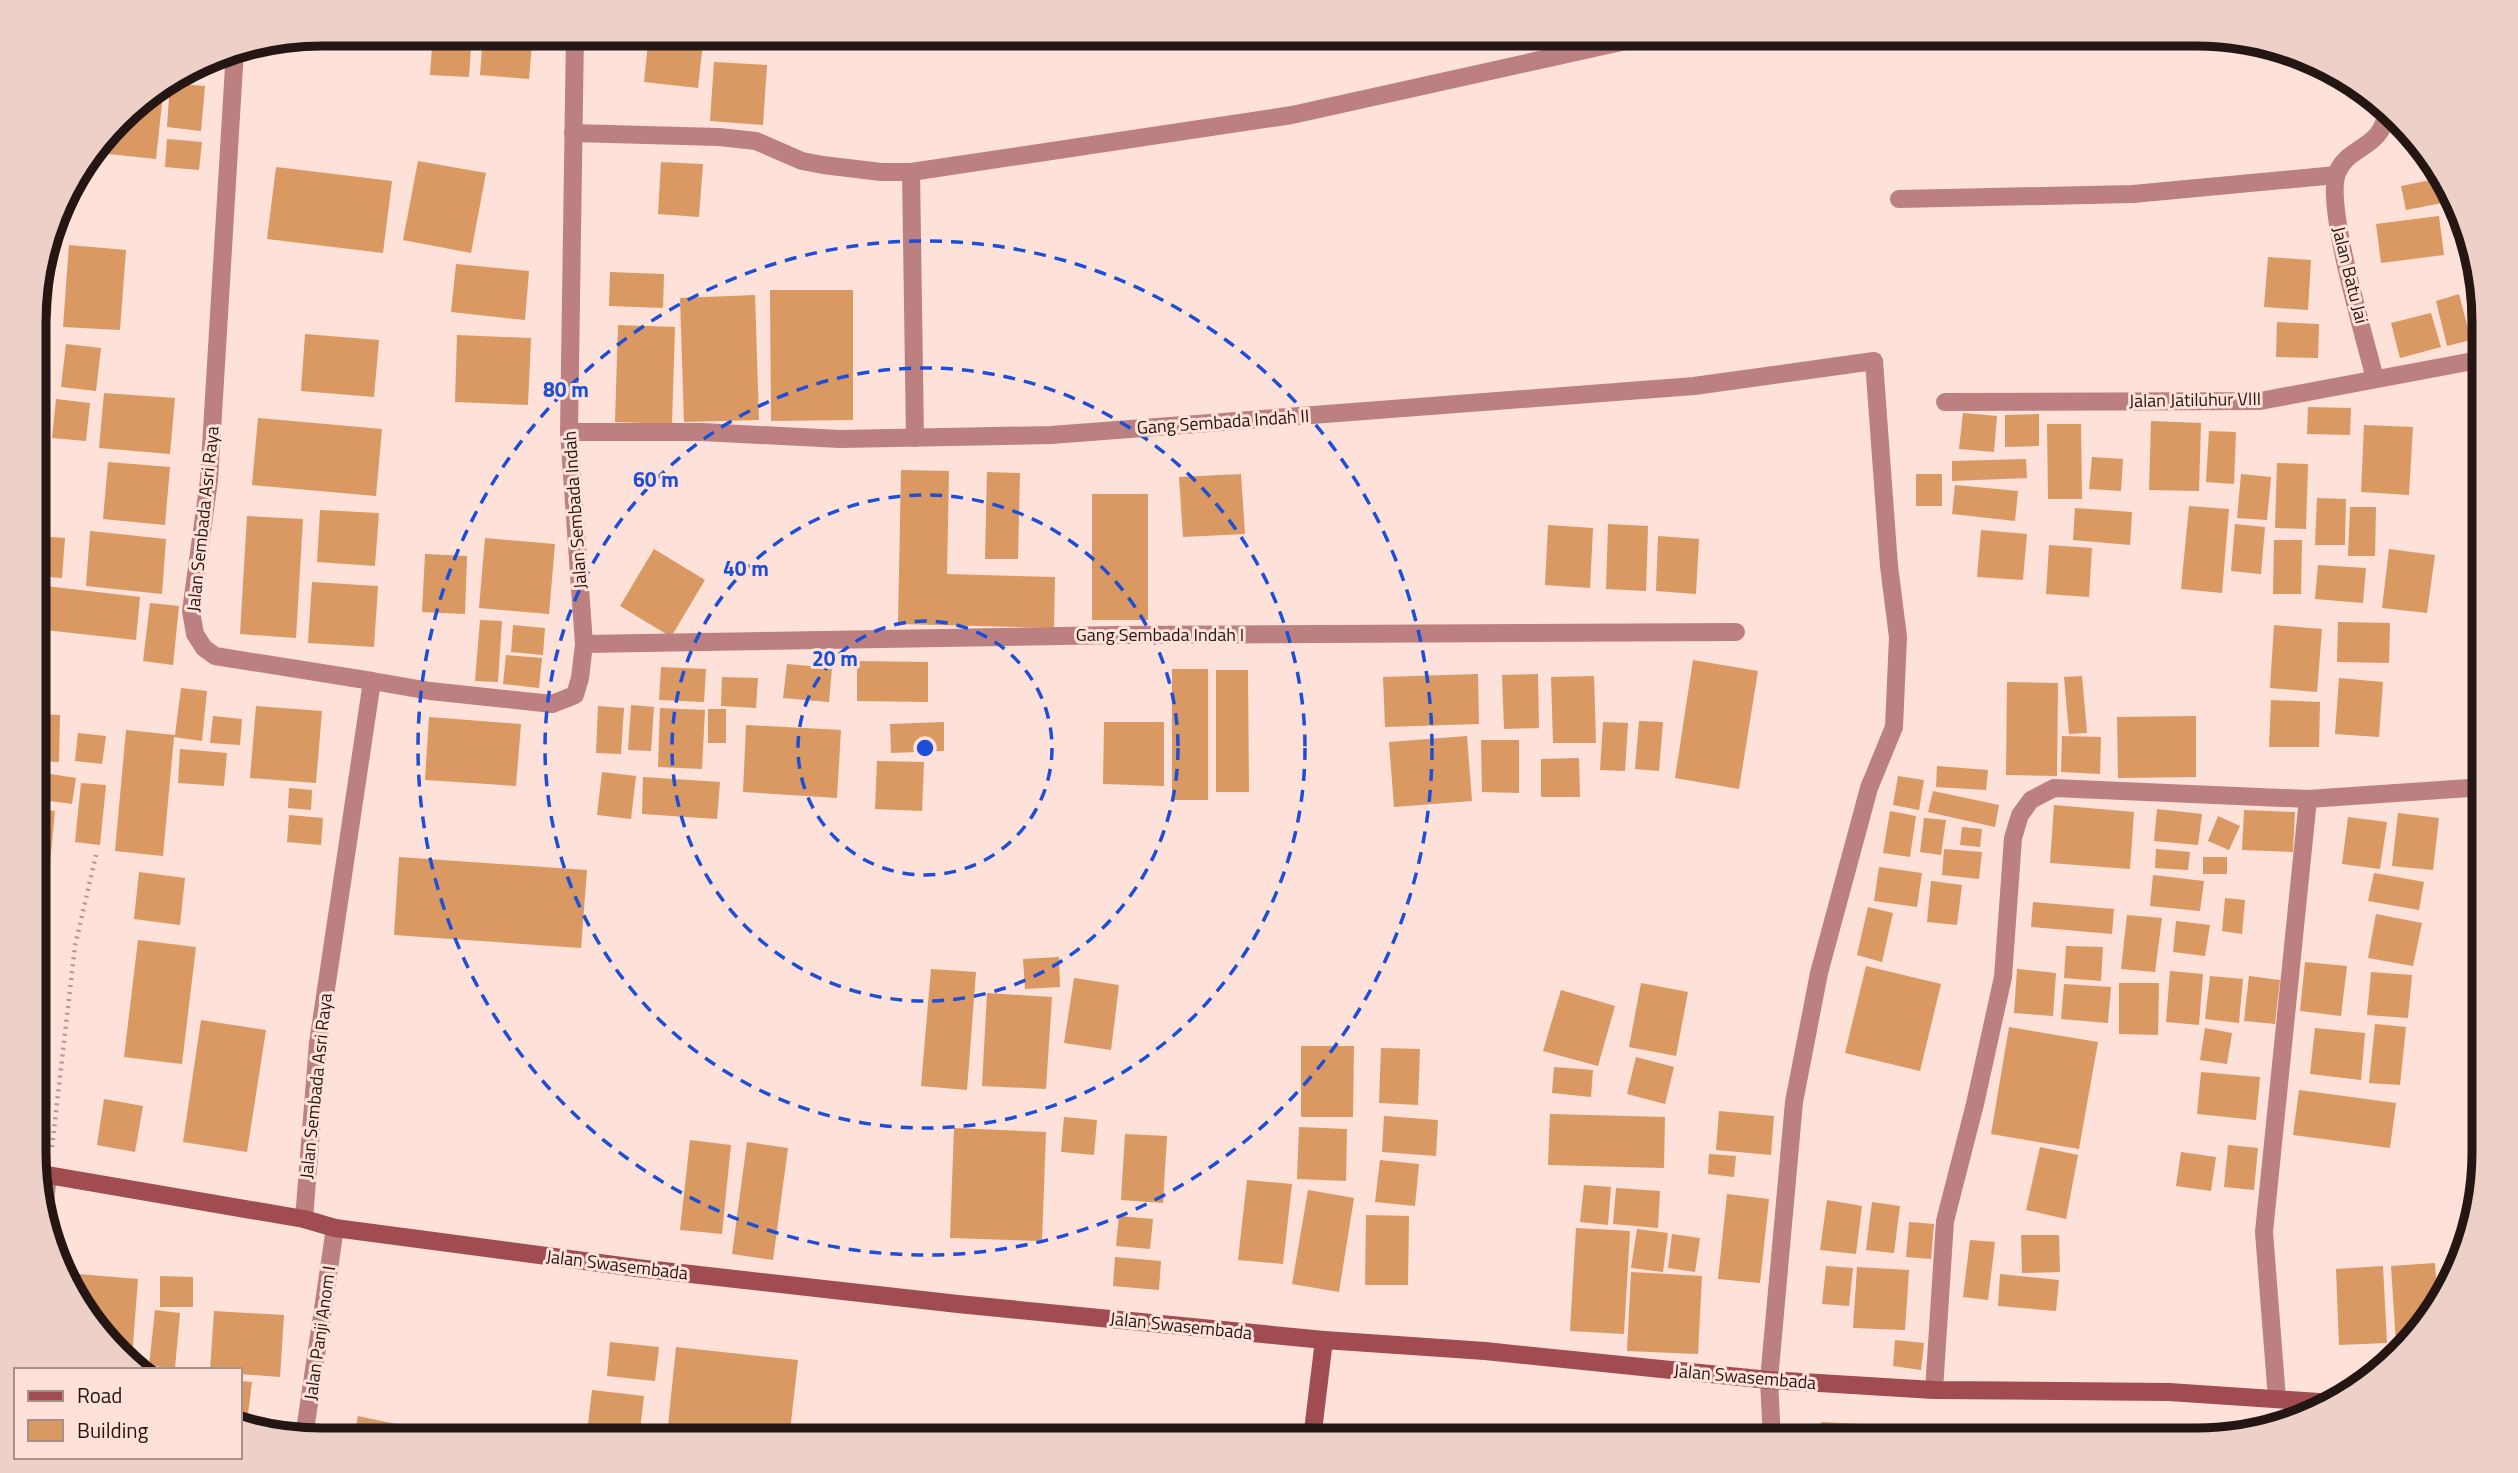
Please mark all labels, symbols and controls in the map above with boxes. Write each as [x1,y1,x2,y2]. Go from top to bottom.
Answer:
street label: Jalan Batu Jai [2325,224,2376,326]
text: 80 m [543,373,589,405]
street label: Jalan Jatiluhur VIII [2129,385,2261,414]
street label: Gang Sembada Indah II [1136,402,1310,441]
street label: Jalan Sembada Asri Raya [179,425,226,613]
street label: Jalan Sembada Indah [556,430,593,590]
text: 60 m [633,463,679,495]
text: 40 m [723,552,769,584]
street label: Gang Sembada Indah I [1076,621,1244,648]
text: 20 m [812,642,858,674]
centre of rings [913,736,937,760]
street label: Jalan Sembada Asri Raya [292,992,339,1180]
street label: Jalan Swasembada [545,1242,690,1287]
street label: Jalan Panji Anom I [297,1264,342,1402]
street label: Jalan Swasembada [1109,1305,1253,1346]
street label: Jalan Swasembada [1673,1357,1817,1396]
legend [14,1368,242,1459]
text: Road [77,1379,122,1411]
text: Building [77,1414,149,1446]

